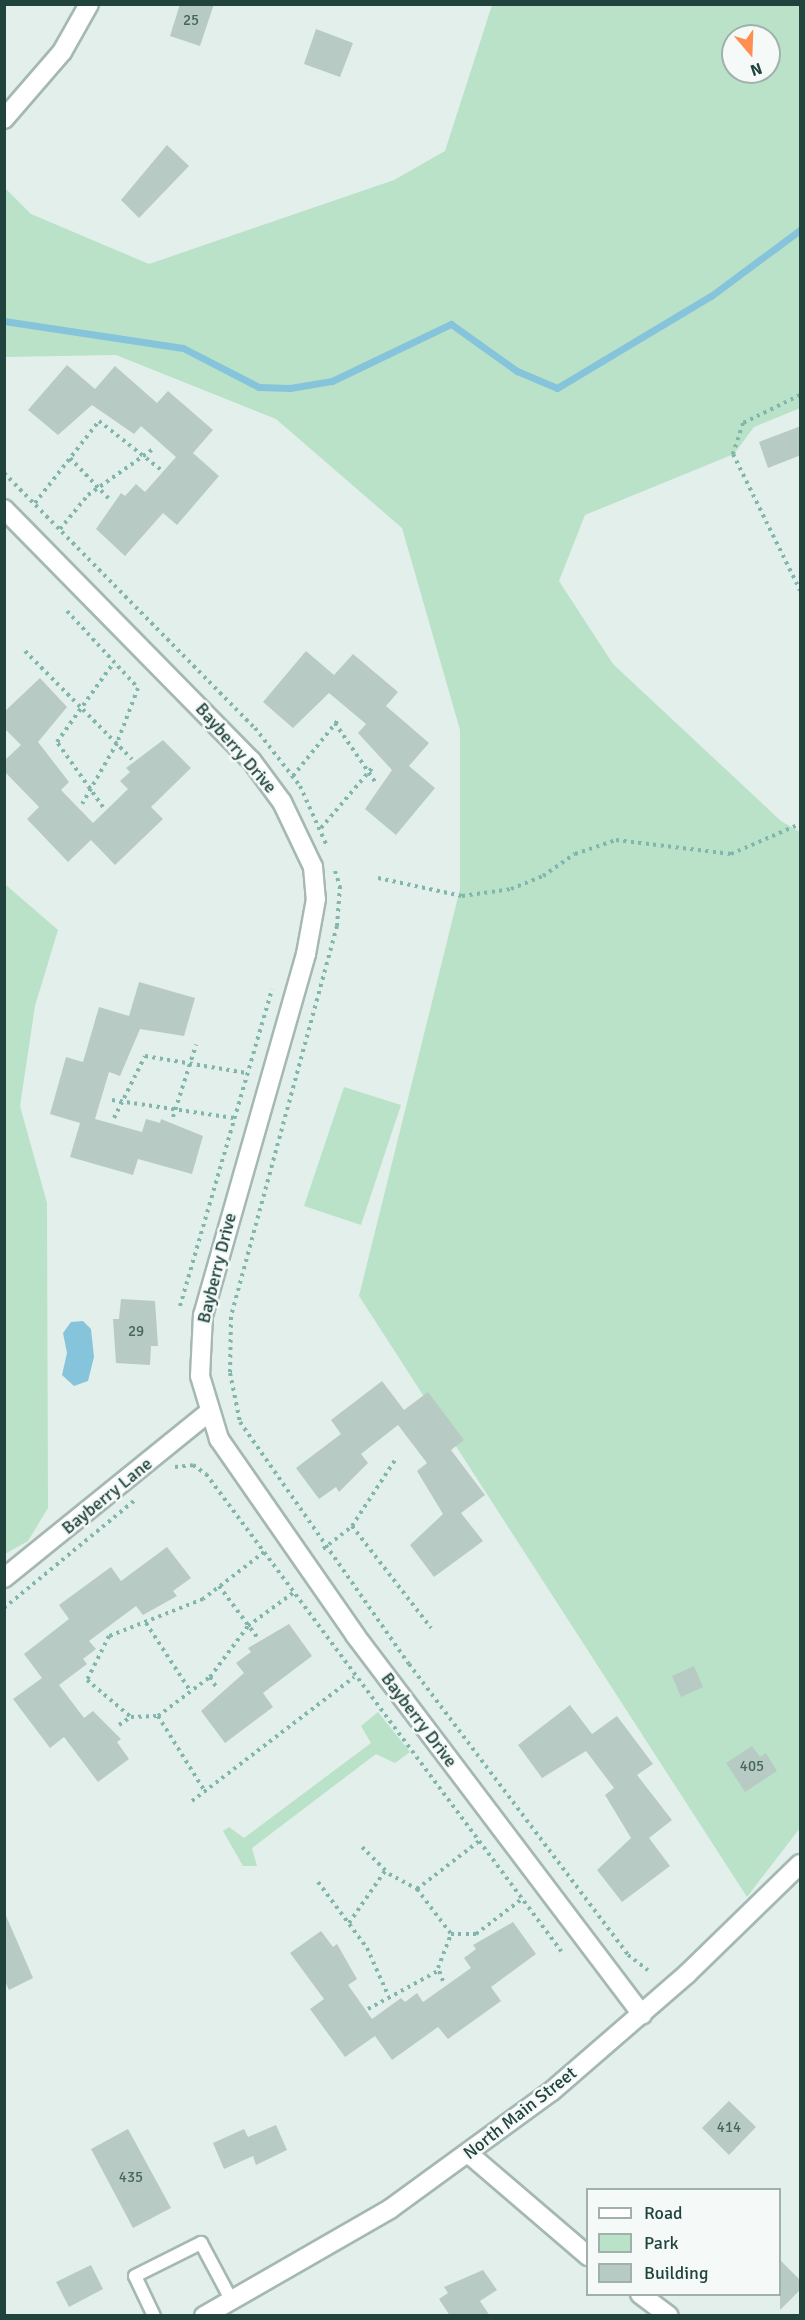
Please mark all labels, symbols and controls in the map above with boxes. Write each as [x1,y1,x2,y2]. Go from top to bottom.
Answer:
house number: 25 [183,12,199,30]
north arrow [721,24,781,84]
text: N [748,58,765,80]
street label: Bayberry Drive [191,698,281,798]
street label: Bayberry Drive [193,1211,241,1325]
house number: 29 [128,1323,144,1341]
street label: Bayberry Lane [57,1453,157,1539]
street label: Bayberry Drive [376,1668,462,1772]
house number: 405 [740,1758,764,1776]
street label: North Main Street [459,2062,581,2164]
house number: 414 [717,2119,741,2137]
house number: 435 [119,2169,143,2187]
legend [586,2188,781,2296]
text: Road [644,2202,683,2224]
text: Park [644,2232,679,2254]
text: Building [644,2262,708,2284]

